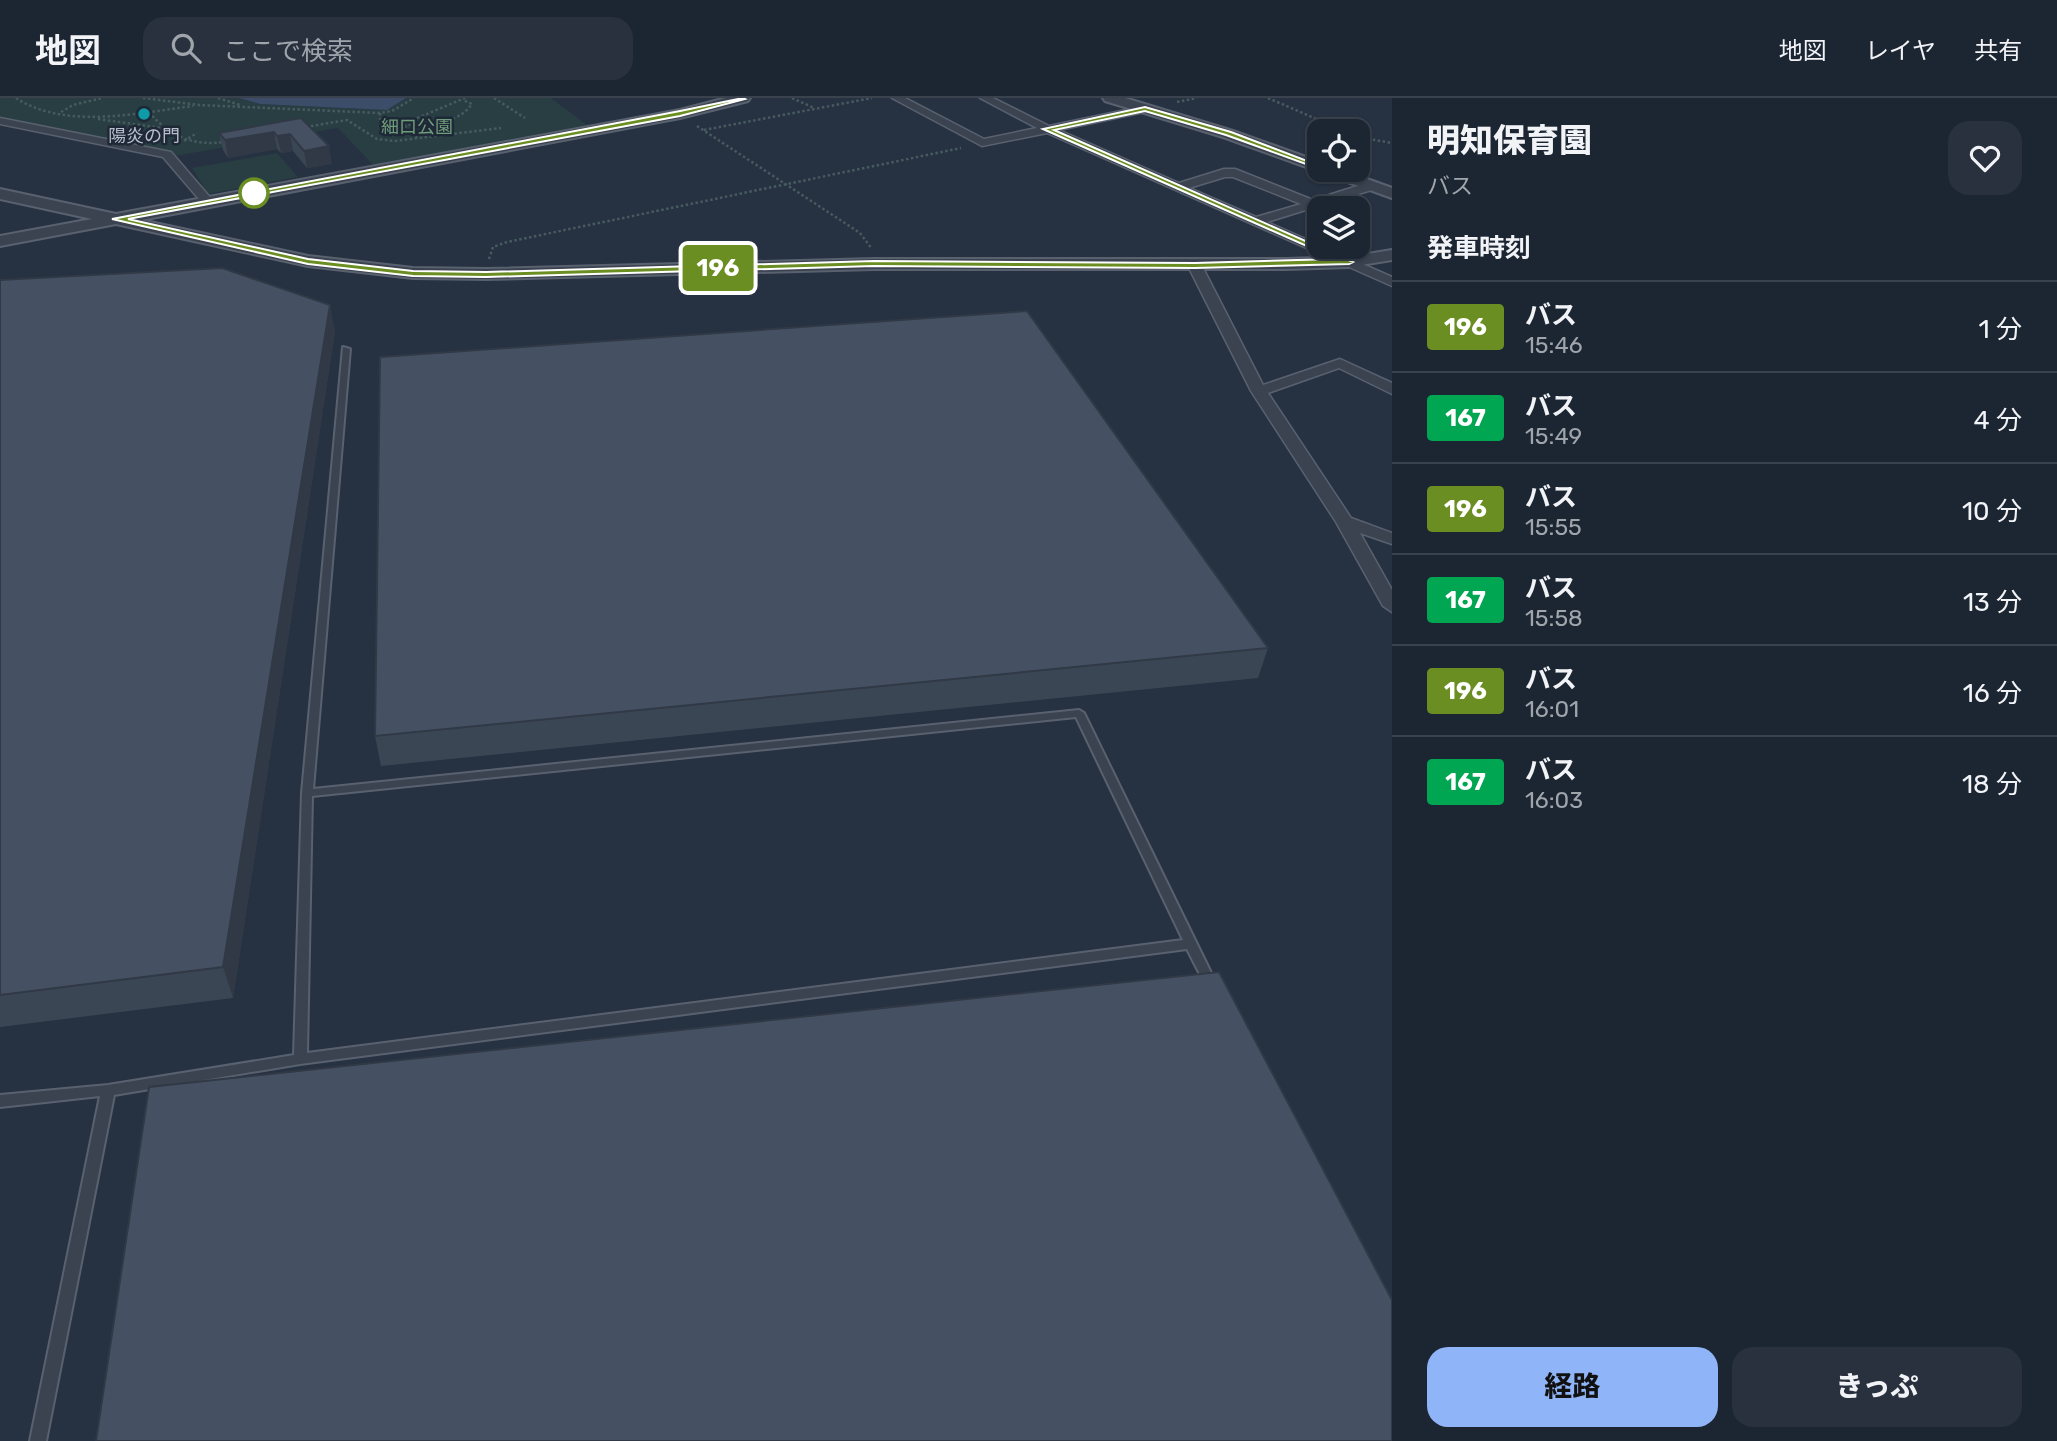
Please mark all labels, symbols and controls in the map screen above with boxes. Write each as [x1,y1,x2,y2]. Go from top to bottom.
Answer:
search box [143,17,633,80]
icon: search [167,29,205,67]
text: 地図 [35,31,101,70]
text: ここで検索 [223,36,353,67]
text: 地図 [1779,37,1827,65]
text: レイヤ [1865,37,1936,65]
text: 共有 [1974,37,2022,65]
marker: 陽炎の門 [136,106,152,122]
park label: 細口公園 [381,116,453,138]
map controls [1307,119,1370,259]
button: locate [1307,119,1370,182]
text: 明知保育園 [1427,121,1592,160]
button: heart [1948,121,2022,195]
place label: 陽炎の門 [108,125,180,147]
text: バス [1427,172,1473,200]
unlabelled marker [239,178,269,208]
button: layers [1307,196,1370,259]
text: 発車時刻 [1427,233,1531,264]
line badge: 196 [678,245,758,291]
text: 196 [697,254,739,282]
text: バス [1525,300,1577,331]
text: 196 [1444,313,1487,341]
text: 1 分 [1979,314,2022,345]
text: 15:46 [1525,331,1583,359]
text: バス [1525,391,1577,422]
text: 167 [1445,404,1486,432]
text: 4 分 [1973,405,2022,436]
text: 15:49 [1525,422,1582,450]
text: バス [1525,482,1577,513]
text: 196 [1444,495,1487,523]
text: 10 分 [1962,496,2022,527]
text: 15:55 [1525,513,1582,541]
text: バス [1525,573,1577,604]
text: 167 [1445,586,1486,614]
text: 13 分 [1963,587,2022,618]
text: 15:58 [1525,604,1583,632]
text: バス [1525,664,1577,695]
text: 196 [1444,677,1487,705]
text: 16 分 [1963,678,2022,709]
text: 16:01 [1525,695,1579,723]
text: バス [1525,755,1577,786]
text: 167 [1445,768,1486,796]
text: 18 分 [1962,769,2022,800]
text: 16:03 [1525,786,1583,814]
button: 経路 [1427,1347,1718,1427]
button: きっぷ [1732,1347,2022,1427]

